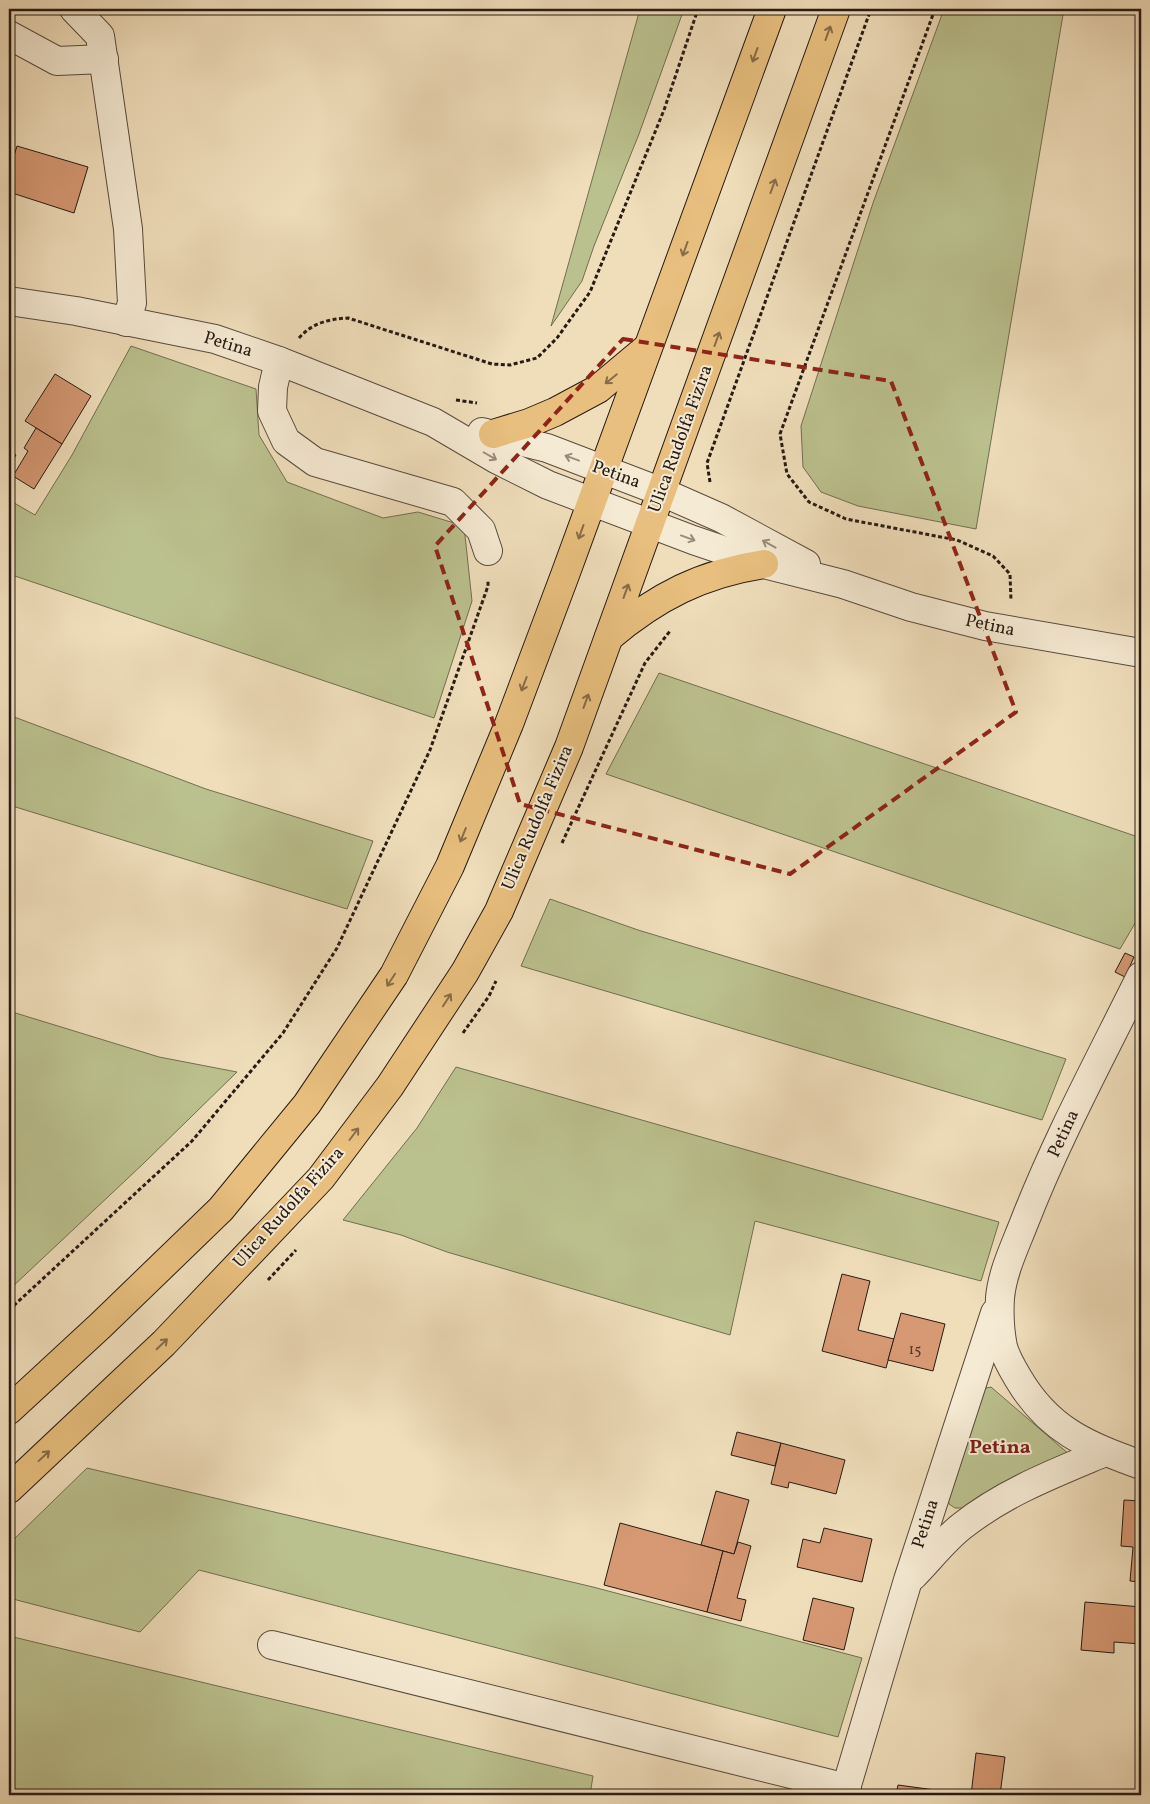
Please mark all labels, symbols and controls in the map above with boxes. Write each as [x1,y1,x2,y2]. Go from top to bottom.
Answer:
one-way arrow [824,26,833,41]
one-way arrow [750,46,759,62]
one-way arrow [769,179,778,194]
one-way arrow [680,241,689,257]
street label: Petina [200,326,256,364]
one-way arrow [713,331,722,347]
street label: Ulica Rudolfa Fizira [643,362,719,516]
one-way arrow [605,373,618,384]
one-way arrow [482,451,496,461]
one-way arrow [565,453,581,462]
street label: Petina [588,455,644,495]
one-way arrow [576,524,585,539]
one-way arrow [680,534,695,543]
one-way arrow [762,539,777,549]
one-way arrow [622,584,631,599]
street label: Petina [963,609,1017,643]
one-way arrow [518,677,527,692]
one-way arrow [582,694,591,709]
street label: Ulica Rudolfa Fizira [496,741,580,894]
one-way arrow [458,827,467,842]
one-way arrow [385,973,395,987]
one-way arrow [442,994,452,1008]
street label: Petina [1042,1106,1086,1162]
one-way arrow [349,1127,359,1141]
street label: Ulica Rudolfa Fizira [228,1142,350,1274]
one-way arrow [156,1339,168,1351]
house number: 15 [908,1340,922,1361]
district label: Petina [969,1434,1031,1462]
one-way arrow [38,1450,51,1462]
street label: Petina [906,1496,946,1552]

